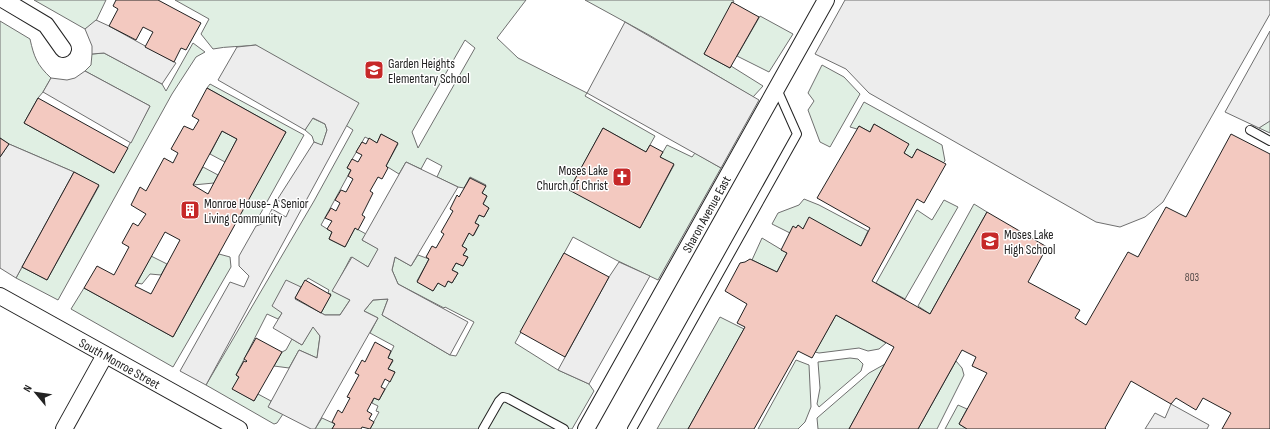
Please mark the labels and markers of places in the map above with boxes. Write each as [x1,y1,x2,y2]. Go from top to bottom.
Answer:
place label: Garden Heights Elementary School [388,56,470,87]
school or university icon: Garden Heights Elementary School [363,59,385,81]
place label: Moses Lake Church of Christ [537,163,608,194]
church icon: Moses Lake Church of Christ [611,166,633,188]
place label: Monroe House- A Senior Living Community [204,196,309,227]
building icon: Monroe House- A Senior Living Community [179,199,201,221]
place label: Moses Lake High School [1004,227,1055,258]
school or university icon: Moses Lake High School [979,230,1001,252]

